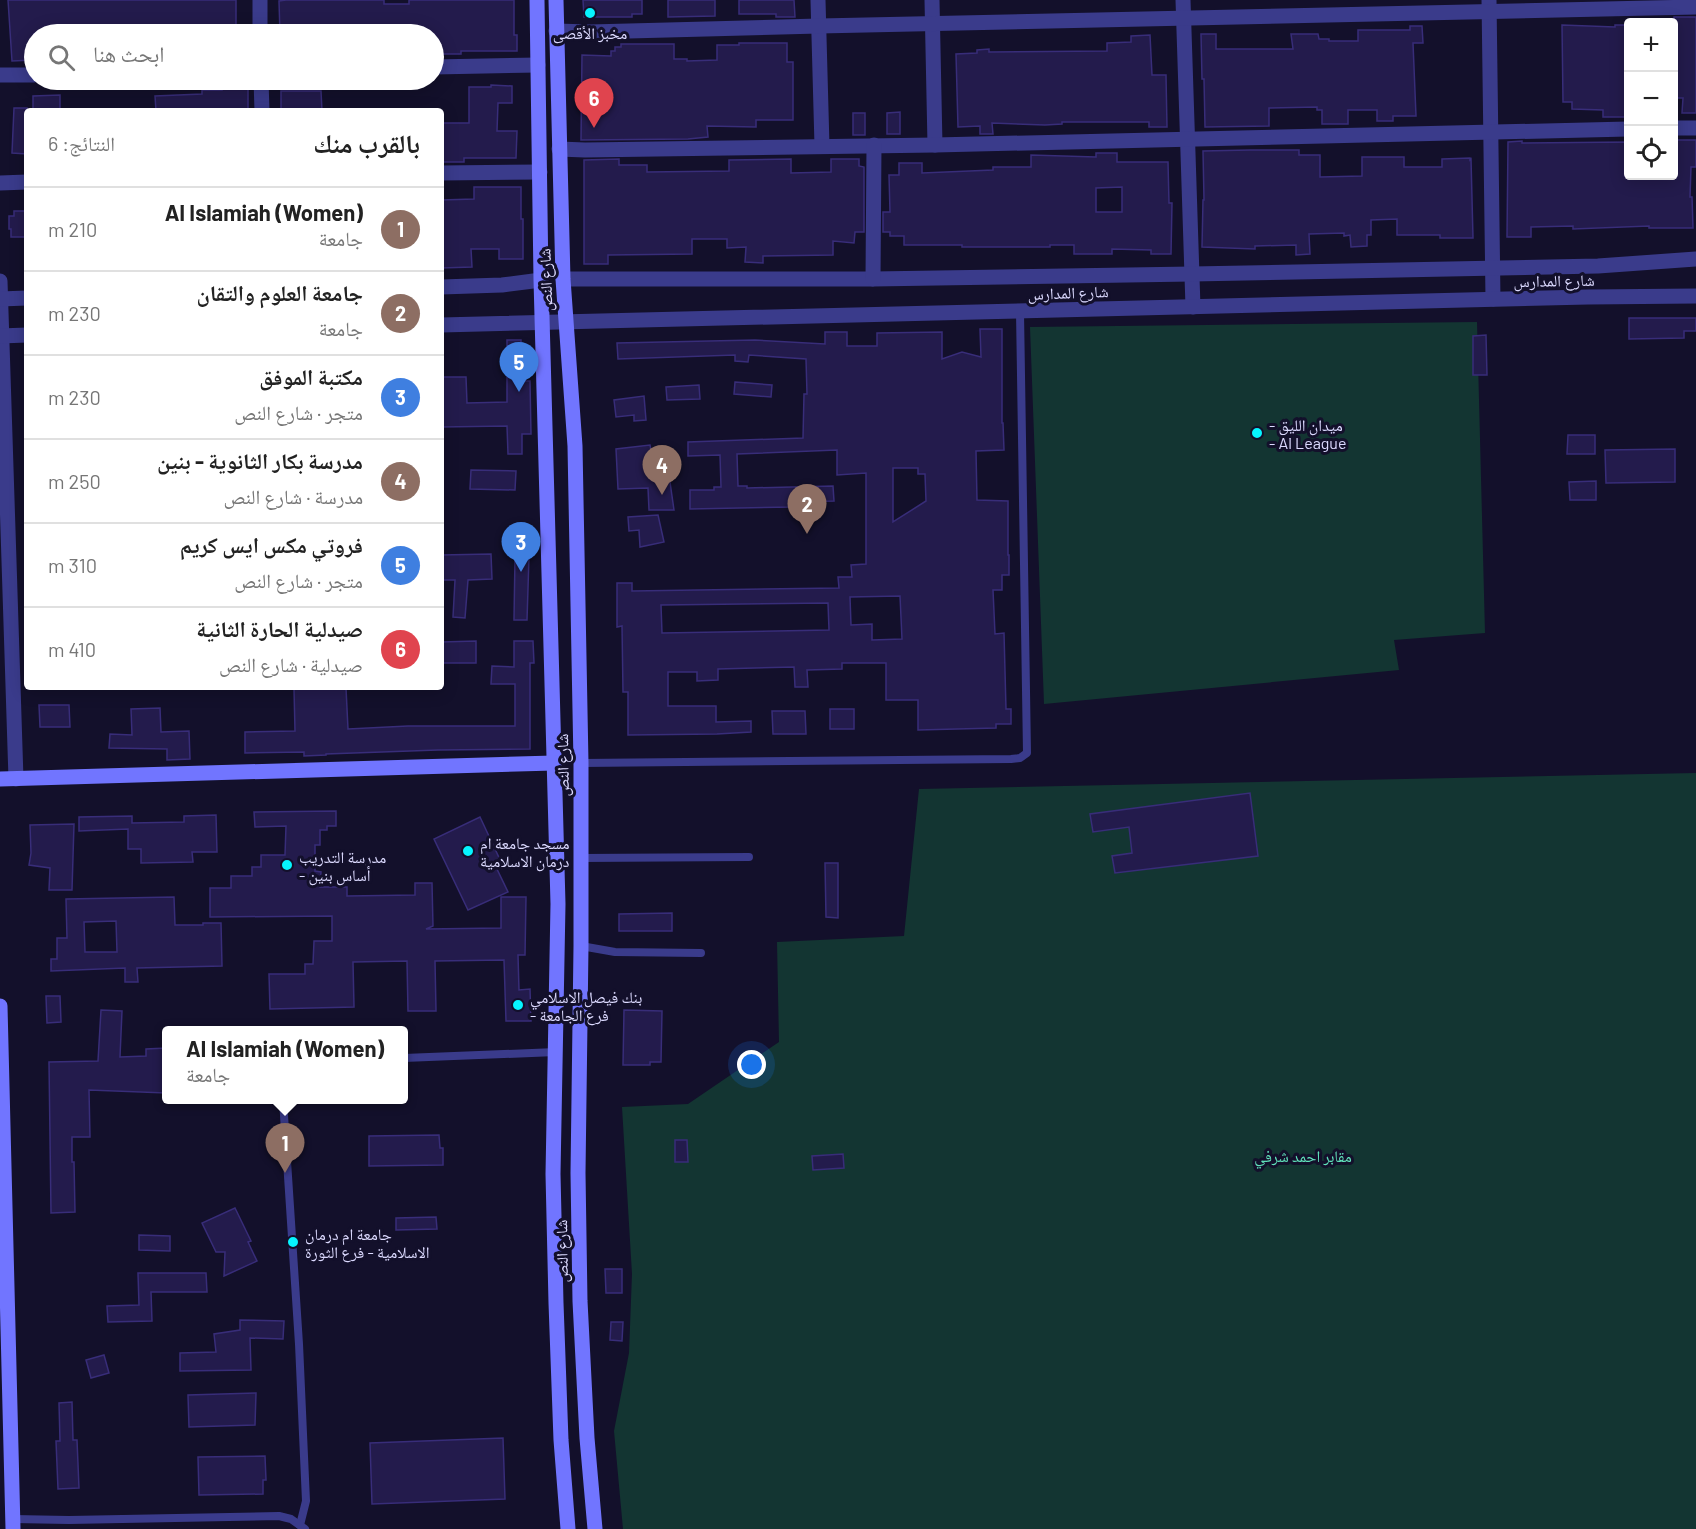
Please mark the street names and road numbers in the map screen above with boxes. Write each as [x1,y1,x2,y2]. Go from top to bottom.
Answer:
street label: شارع النص [534,248,558,312]
street label: شارع المدارس [1513,270,1595,292]
street label: شارع المدارس [1027,281,1109,305]
street label: شارع النص [552,733,574,797]
street label: شارع النص [551,1219,573,1283]

